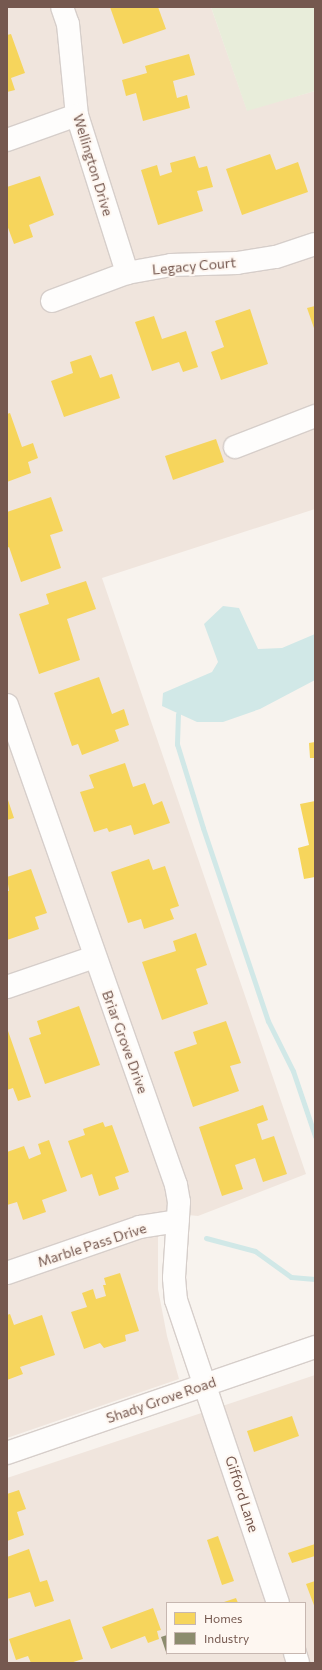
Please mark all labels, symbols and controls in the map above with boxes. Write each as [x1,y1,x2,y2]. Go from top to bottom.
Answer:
street label: Wellington Drive [70,112,116,218]
street label: Legacy Court [151,254,237,278]
street label: Briar Grove Drive [99,988,151,1096]
street label: Marble Pass Drive [35,1219,149,1271]
street label: Shady Grove Road [104,1373,218,1427]
street label: Gifford Lane [222,1454,262,1534]
legend [166,1602,306,1654]
text: Homes [204,1611,242,1625]
text: Industry [204,1631,249,1645]

